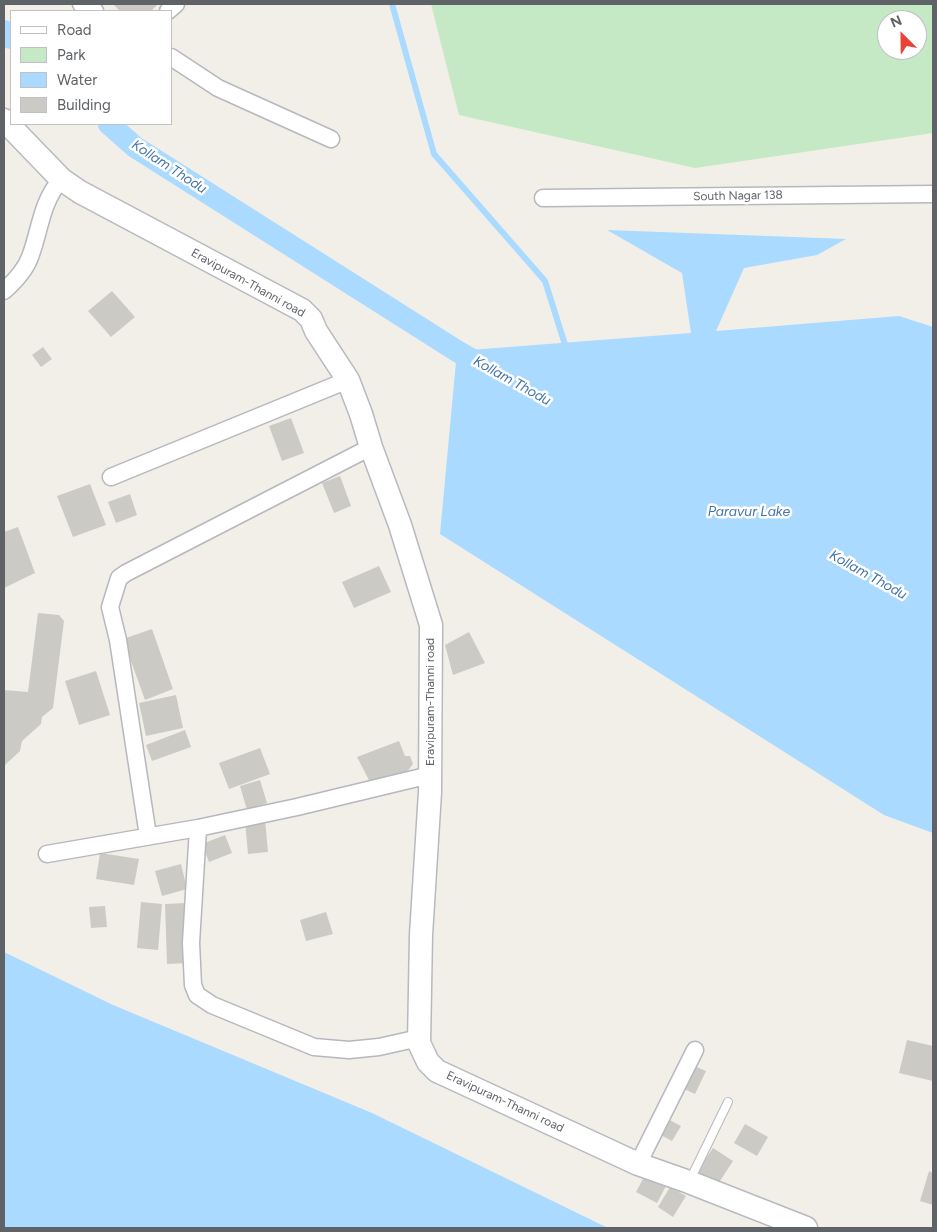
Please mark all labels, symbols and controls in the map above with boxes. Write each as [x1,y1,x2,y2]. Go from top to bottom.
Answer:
legend [10,10,172,125]
north arrow [877,10,927,60]
text: N [888,12,905,32]
text: Road [57,21,92,39]
text: Park [57,46,86,64]
text: Water [57,71,97,89]
text: Building [57,96,111,114]
water label: Kollam Thodu [128,137,210,197]
street label: South Nagar 138 [693,188,783,204]
street label: Eravipuram-Thanni road [188,246,308,320]
water label: Kollam Thodu [470,353,554,409]
water label: Paravur Lake [708,504,790,520]
water label: Kollam Thodu [826,547,910,603]
street label: Eravipuram-Thanni road [423,638,437,766]
street label: Eravipuram-Thanni road [444,1068,566,1136]

